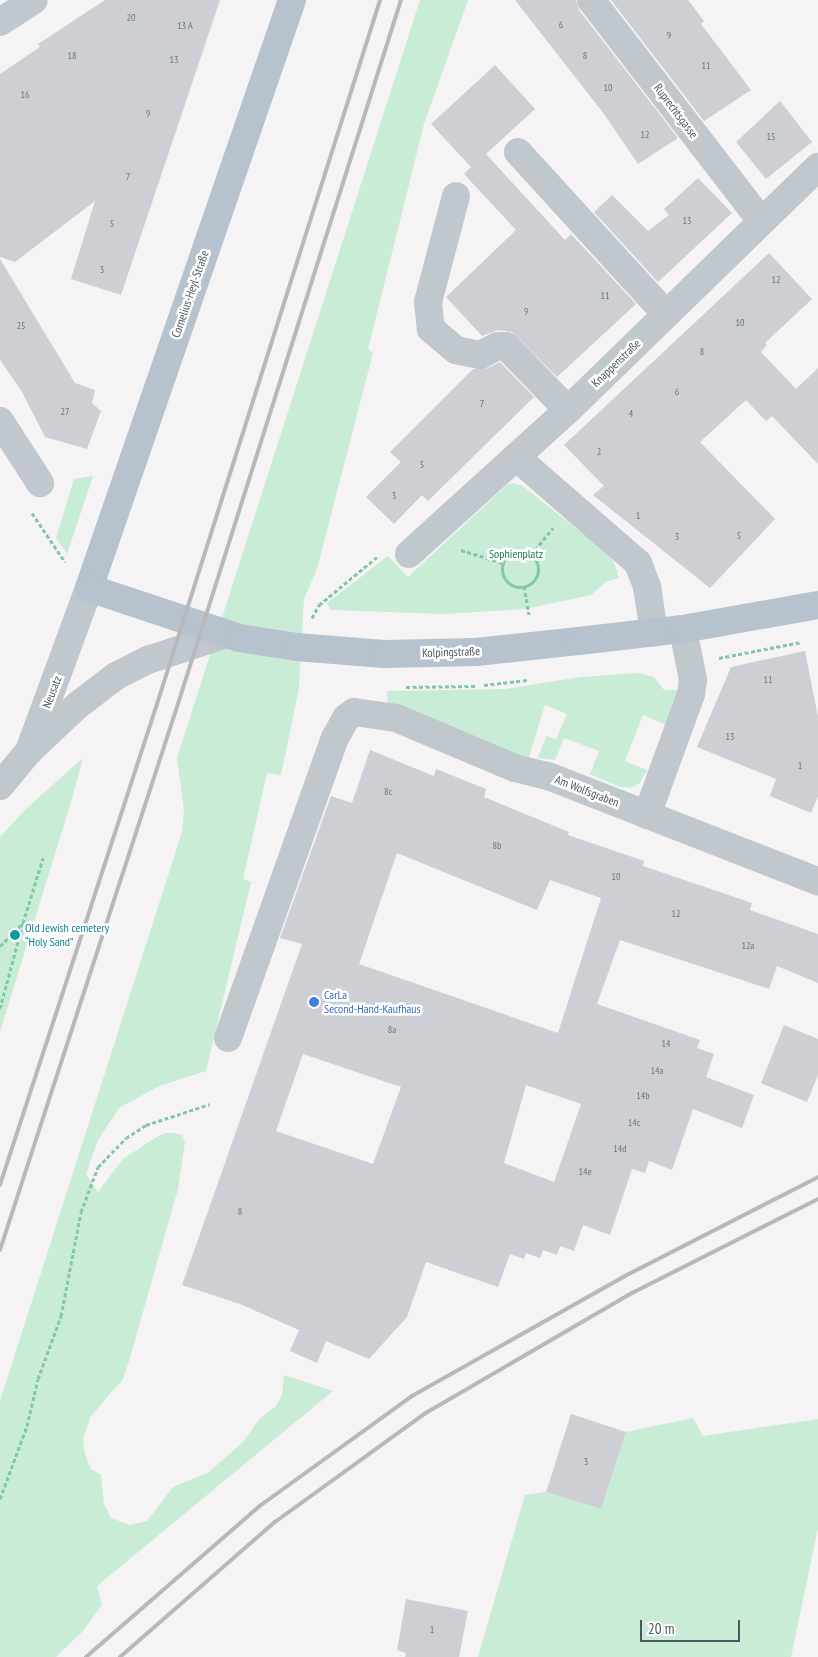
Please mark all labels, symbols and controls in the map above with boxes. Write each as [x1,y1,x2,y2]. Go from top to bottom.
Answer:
house number: 20 [127,12,135,24]
house number: 6 [559,19,563,31]
house number: 13 A [177,20,193,32]
house number: 9 [667,30,671,42]
house number: 18 [68,50,76,62]
house number: 8 [583,50,587,62]
house number: 13 [170,54,178,66]
house number: 11 [702,60,710,72]
street label: Ruprechtsgasse [651,81,701,141]
house number: 10 [604,82,612,94]
house number: 16 [21,89,29,101]
house number: 9 [146,108,150,120]
house number: 12 [641,129,649,141]
house number: 15 [767,131,775,143]
house number: 7 [126,171,130,183]
house number: 13 [683,215,691,227]
house number: 5 [110,218,114,230]
street label: Cornelius-Heyl-Straße [168,248,212,340]
house number: 3 [100,264,104,276]
house number: 12 [772,274,780,286]
house number: 11 [601,290,609,302]
house number: 9 [524,306,528,318]
house number: 10 [736,317,744,329]
house number: 25 [17,320,25,332]
street label: Knappenstraße [588,336,644,390]
house number: 8 [700,346,704,358]
house number: 6 [675,386,679,398]
house number: 7 [480,398,484,410]
house number: 27 [61,406,69,418]
house number: 4 [629,408,633,420]
house number: 2 [597,446,601,458]
house number: 5 [420,459,424,471]
house number: 3 [392,490,396,502]
house number: 1 [636,510,640,522]
house number: 5 [737,530,741,542]
house number: 3 [675,531,679,543]
park label: Sophienplatz [489,547,543,561]
street label: Kolpingstraße [422,644,480,660]
street label: Neusatz [39,674,65,710]
house number: 11 [764,674,772,686]
house number: 13 [726,731,734,743]
house number: 1 [798,760,802,772]
street label: Am Wolfsgraben [553,772,621,810]
house number: 8c [384,786,392,798]
house number: 8b [493,840,501,852]
house number: 10 [612,871,620,883]
house number: 12 [672,908,680,920]
place label: Old Jewish cemetery “Holy Sand” [25,921,109,949]
marker: Old Jewish cemetery “Holy Sand” [9,929,21,941]
house number: 12a [742,940,754,952]
place label: CarLa Second-Hand-Kaufhaus [324,988,420,1016]
marker: CarLa Second-Hand-Kaufhaus [308,996,320,1008]
house number: 8a [388,1024,396,1036]
house number: 14 [662,1038,670,1050]
house number: 14a [651,1065,663,1077]
house number: 14b [636,1090,650,1102]
house number: 14c [628,1117,640,1129]
house number: 14d [613,1143,627,1155]
house number: 14e [578,1166,592,1178]
house number: 8 [238,1206,242,1218]
house number: 3 [584,1456,588,1468]
scale bar [643,1610,743,1642]
text: 20 m [648,1619,674,1638]
house number: 1 [430,1624,434,1636]

